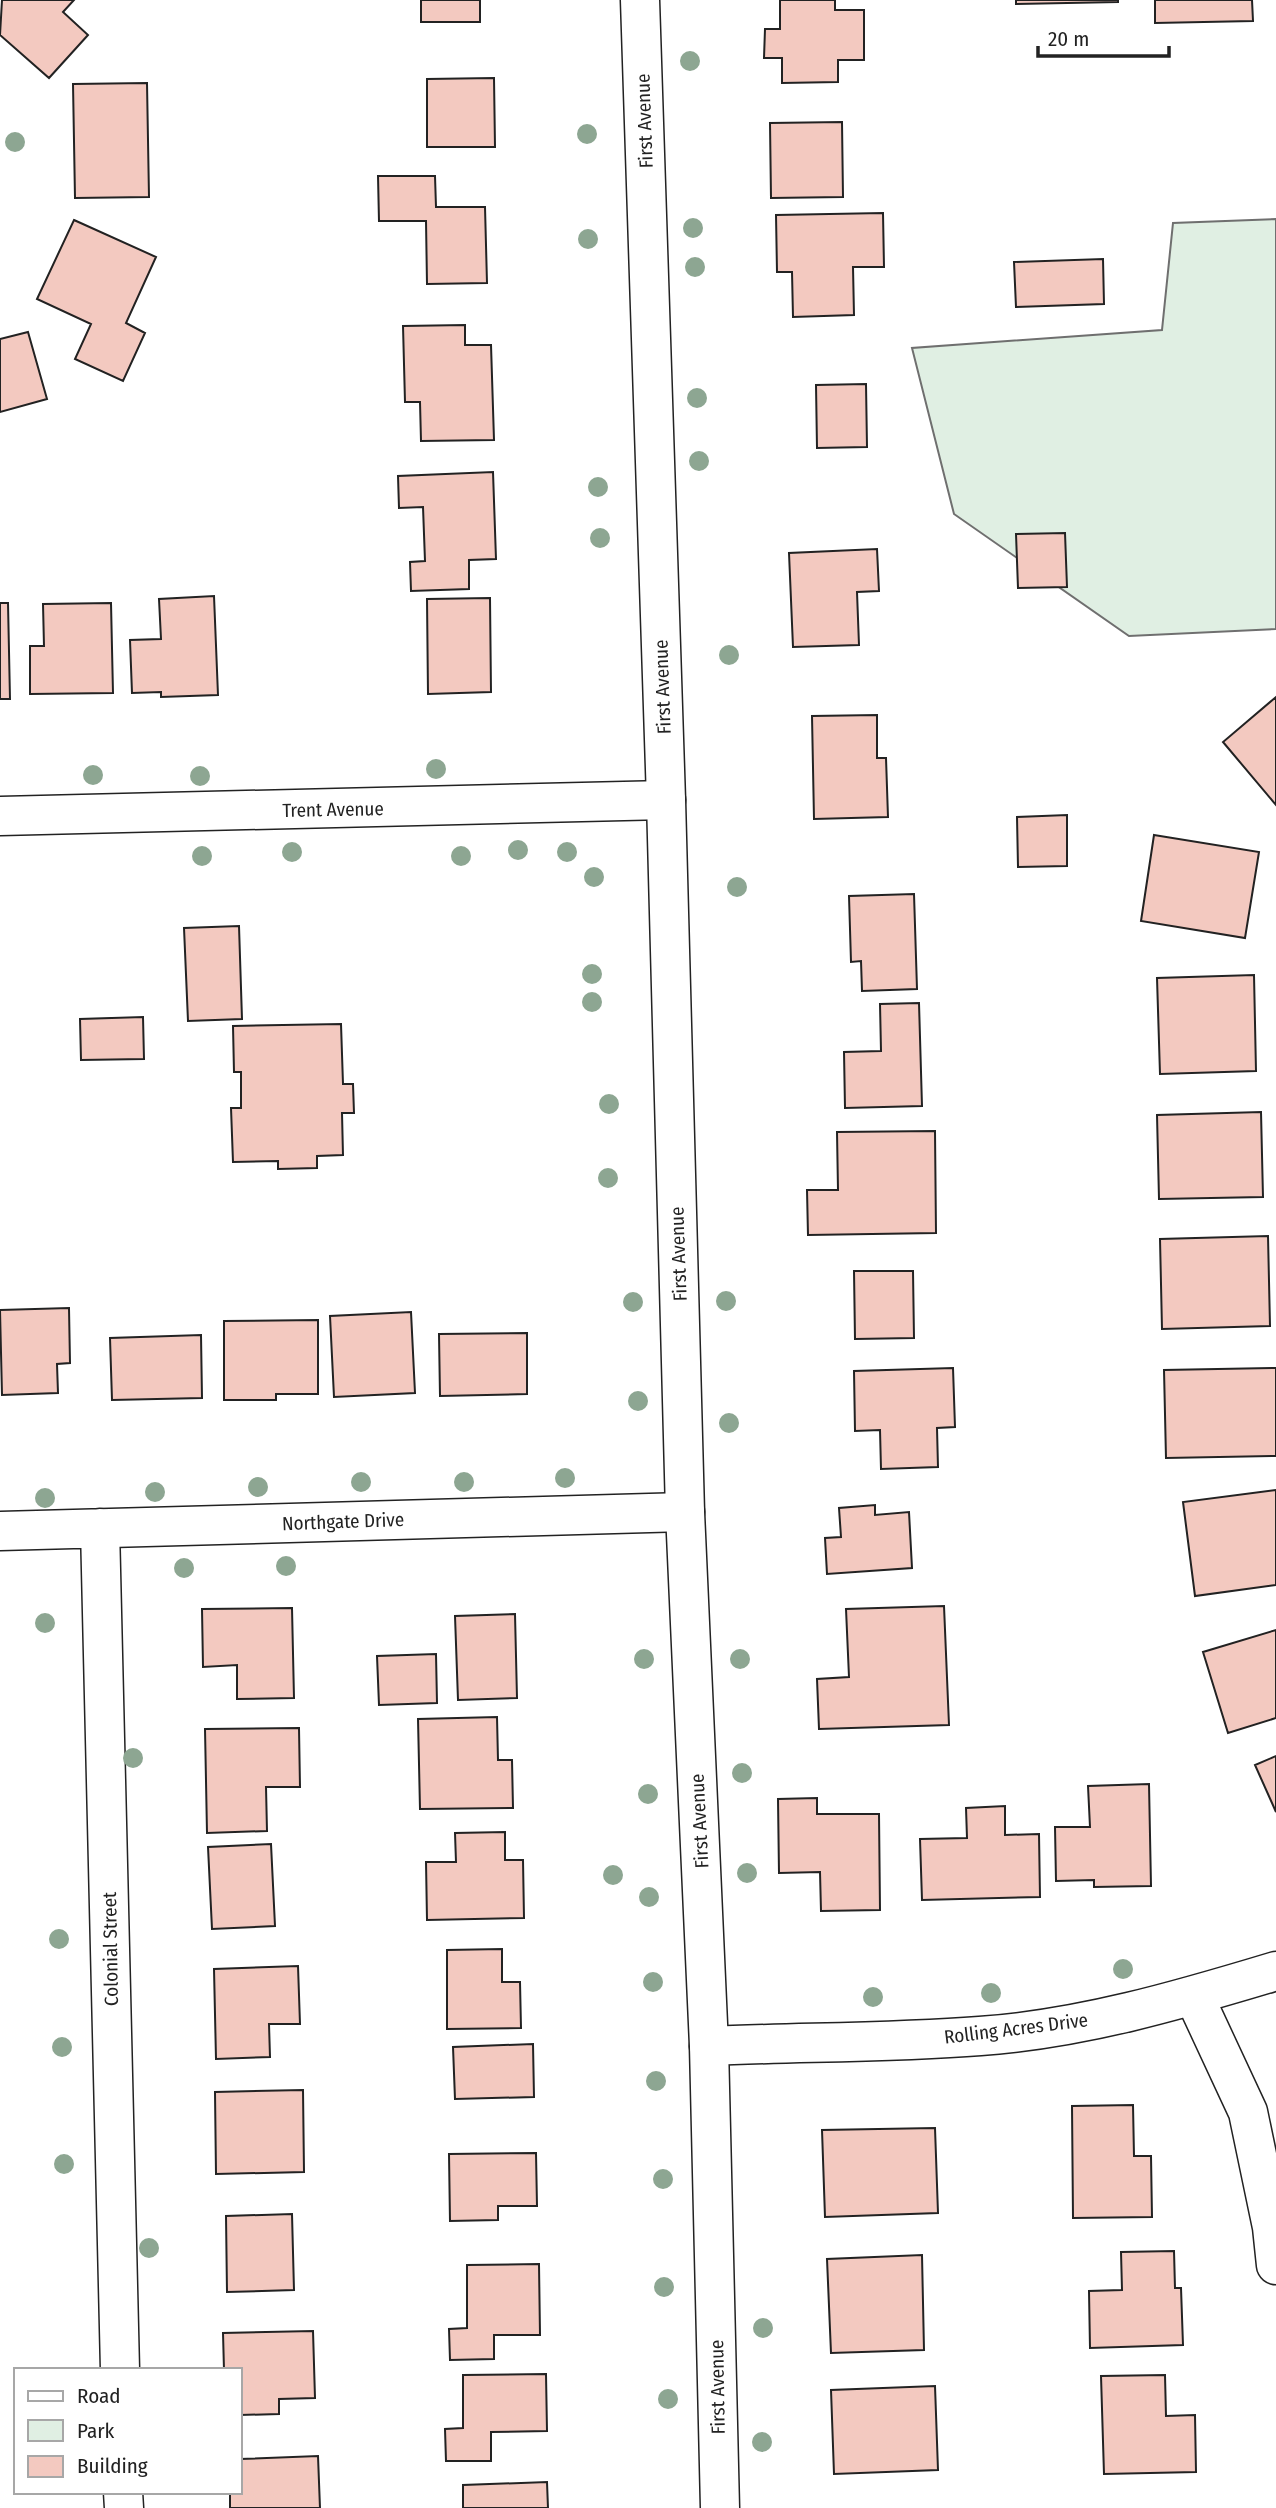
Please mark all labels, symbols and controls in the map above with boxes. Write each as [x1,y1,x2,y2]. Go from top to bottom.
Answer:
scale bar [1038,14,1169,58]
text: 20 m [1048,26,1089,52]
street label: First Avenue [631,73,658,169]
street label: First Avenue [649,639,676,735]
street label: Trent Avenue [282,797,384,822]
street label: First Avenue [665,1206,692,1302]
street label: Northgate Drive [282,1508,405,1535]
street label: First Avenue [686,1773,713,1869]
street label: Colonial Street [98,1891,123,2006]
street label: Rolling Acres Drive [943,2008,1089,2049]
street label: First Avenue [705,2339,730,2435]
legend [14,2368,242,2494]
text: Road [77,2383,121,2409]
text: Park [77,2418,115,2444]
text: Building [77,2453,148,2479]

